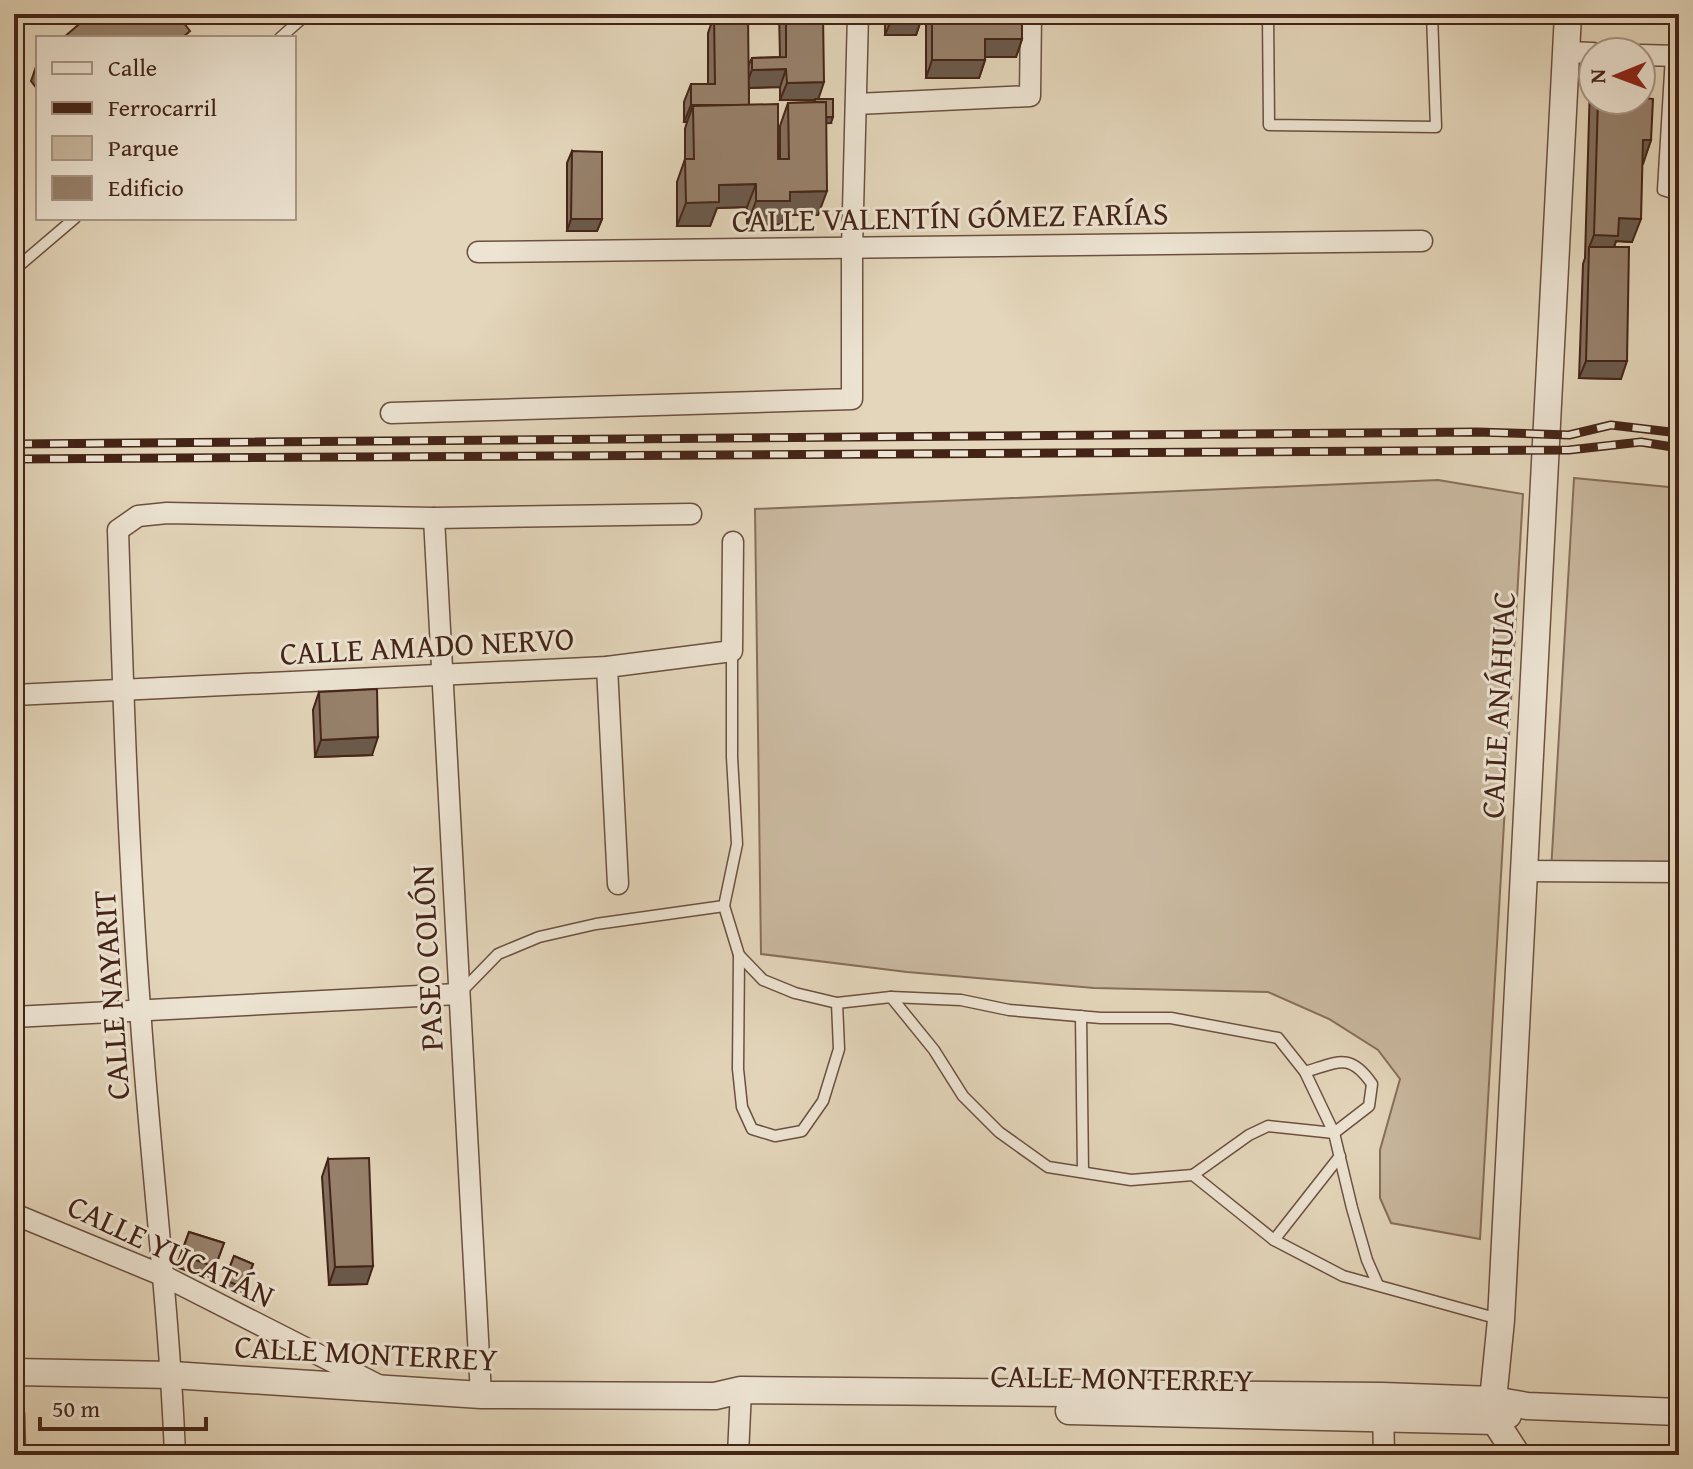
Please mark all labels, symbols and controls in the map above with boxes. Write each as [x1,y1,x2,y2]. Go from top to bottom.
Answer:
legend [36,36,296,220]
north arrow [1577,36,1657,116]
text: Calle [108,50,157,85]
text: N [1581,68,1613,84]
text: Ferrocarril [108,90,217,125]
text: Parque [108,130,179,165]
text: Edificio [108,170,184,205]
street label: CALLE VALENTÍN GÓMEZ FARÍAS [731,189,1169,244]
street label: CALLE ANÁHUAC [1468,590,1527,820]
street label: CALLE AMADO NERVO [279,614,575,677]
street label: PASEO COLÓN [398,864,455,1052]
street label: CALLE NAYARIT [80,889,141,1101]
street label: CALLE YUCATÁN [60,1182,282,1319]
street label: CALLE MONTERREY [233,1322,499,1383]
street label: CALLE MONTERREY [990,1352,1254,1403]
scale bar [40,1381,206,1431]
text: 50 m [52,1391,100,1426]

